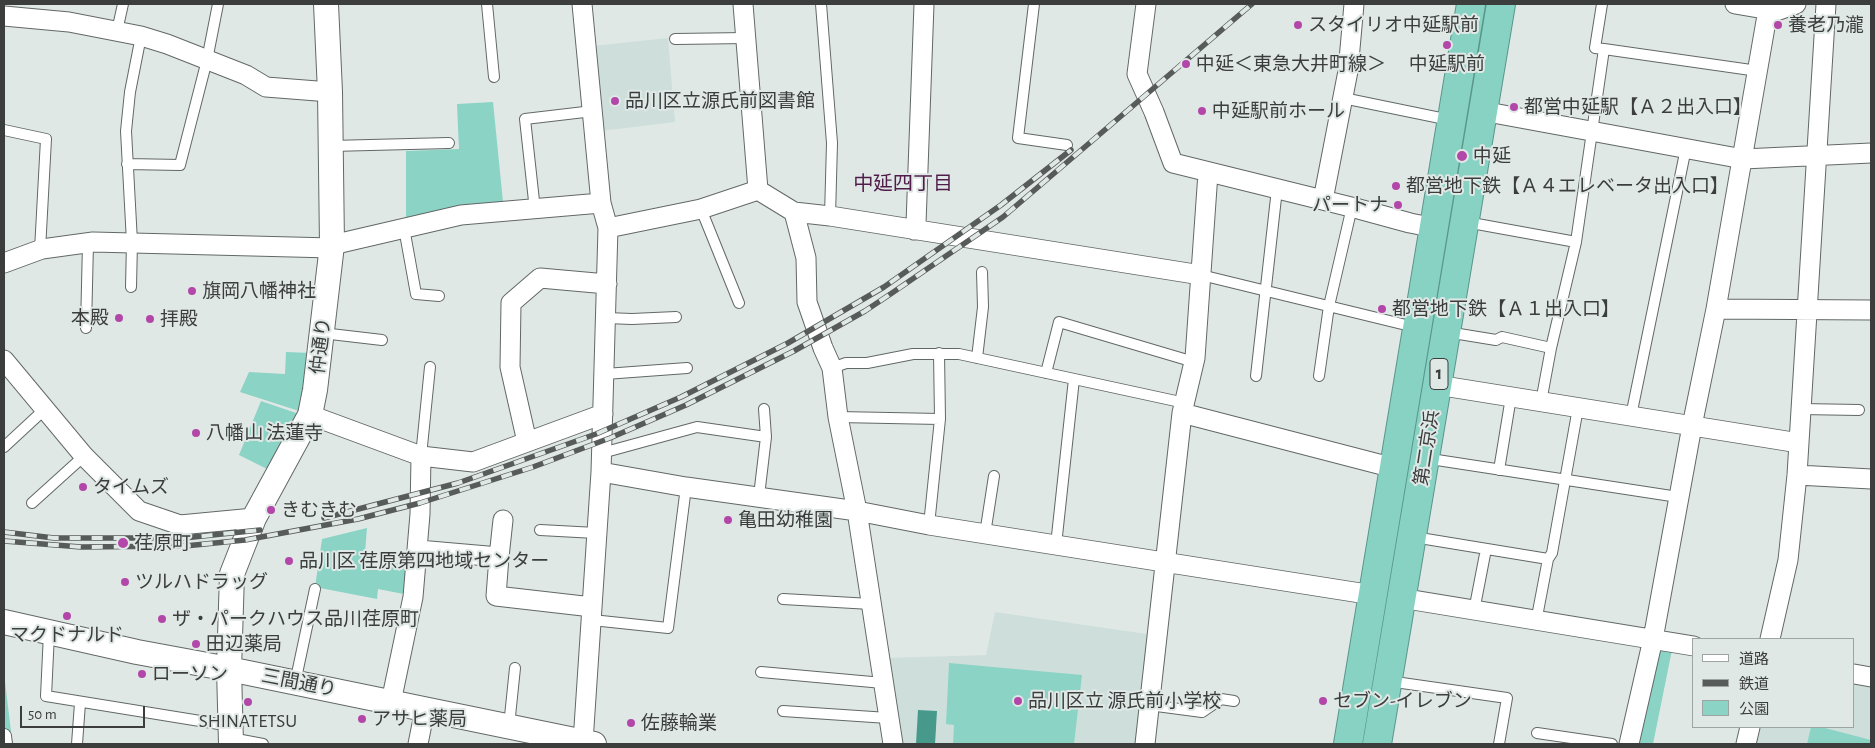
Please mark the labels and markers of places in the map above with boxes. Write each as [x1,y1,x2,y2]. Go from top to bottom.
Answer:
place label: スタイリオ中延駅前 [1308,14,1479,36]
place label: 養老乃瀧 [1788,14,1864,36]
marker: スタイリオ中延駅前 [1292,19,1304,31]
marker: 養老乃瀧 [1772,19,1784,31]
marker: 中延駅前 [1441,39,1453,51]
place label: 中延＜東急大井町線＞ [1196,53,1386,75]
place label: 中延駅前 [1409,53,1485,75]
marker: 中延＜東急大井町線＞ [1180,58,1192,70]
place label: 品川区立源氏前図書館 [625,90,815,112]
marker: 品川区立源氏前図書館 [609,95,621,107]
place label: 都営中延駅【Ａ２出入口】 [1524,96,1752,118]
place label: 中延駅前ホール [1212,100,1345,122]
marker: 都営中延駅【Ａ２出入口】 [1508,101,1520,113]
marker: 中延駅前ホール [1196,105,1208,117]
place label: 中延 [1473,145,1511,167]
marker: 中延 [1455,149,1469,163]
place label: 都営地下鉄【Ａ４エレベータ出入口】 [1406,175,1729,197]
marker: 都営地下鉄【Ａ４エレベータ出入口】 [1390,180,1402,192]
place label: パートナ [1312,194,1388,216]
marker: パートナ [1392,199,1404,211]
place label: 旗岡八幡神社 [202,280,316,302]
marker: 旗岡八幡神社 [186,285,198,297]
place label: 都営地下鉄【Ａ１出入口】 [1392,298,1620,320]
marker: 都営地下鉄【Ａ１出入口】 [1376,303,1388,315]
place label: 本殿 [71,307,109,329]
place label: 拝殿 [160,308,198,330]
marker: 本殿 [113,312,125,324]
marker: 拝殿 [144,313,156,325]
place label: 八幡山 法蓮寺 [206,422,323,444]
marker: 八幡山 法蓮寺 [190,427,202,439]
place label: タイムズ [93,476,169,498]
marker: タイムズ [77,481,89,493]
place label: きむきむ [281,499,357,521]
marker: きむきむ [265,504,277,516]
place label: 亀田幼稚園 [738,509,833,531]
marker: 亀田幼稚園 [722,514,734,526]
place label: 荏原町 [134,532,191,554]
marker: 荏原町 [116,536,130,550]
place label: 品川区 荏原第四地域センター [299,550,549,572]
marker: 品川区 荏原第四地域センター [283,555,295,567]
place label: ツルハドラッグ [135,571,268,593]
marker: ツルハドラッグ [119,576,131,588]
place label: ザ・パークハウス品川荏原町 [172,608,419,630]
marker: マクドナルド [61,610,73,622]
marker: ザ・パークハウス品川荏原町 [156,613,168,625]
place label: マクドナルド [10,624,124,646]
place label: 田辺薬局 [206,633,282,655]
marker: 田辺薬局 [190,638,202,650]
place label: ローソン [152,663,228,685]
marker: ローソン [136,668,148,680]
place label: 品川区立 源氏前小学校 [1028,690,1221,712]
place label: セブン-イレブン [1333,690,1472,712]
marker: 品川区立 源氏前小学校 [1012,695,1024,707]
marker: セブン-イレブン [1317,695,1329,707]
marker: SHINATETSU [242,696,254,708]
place label: アサヒ薬局 [372,708,467,730]
place label: SHINATETSU [199,710,297,732]
place label: 佐藤輪業 [641,712,717,734]
marker: アサヒ薬局 [356,713,368,725]
marker: 佐藤輪業 [625,717,637,729]

